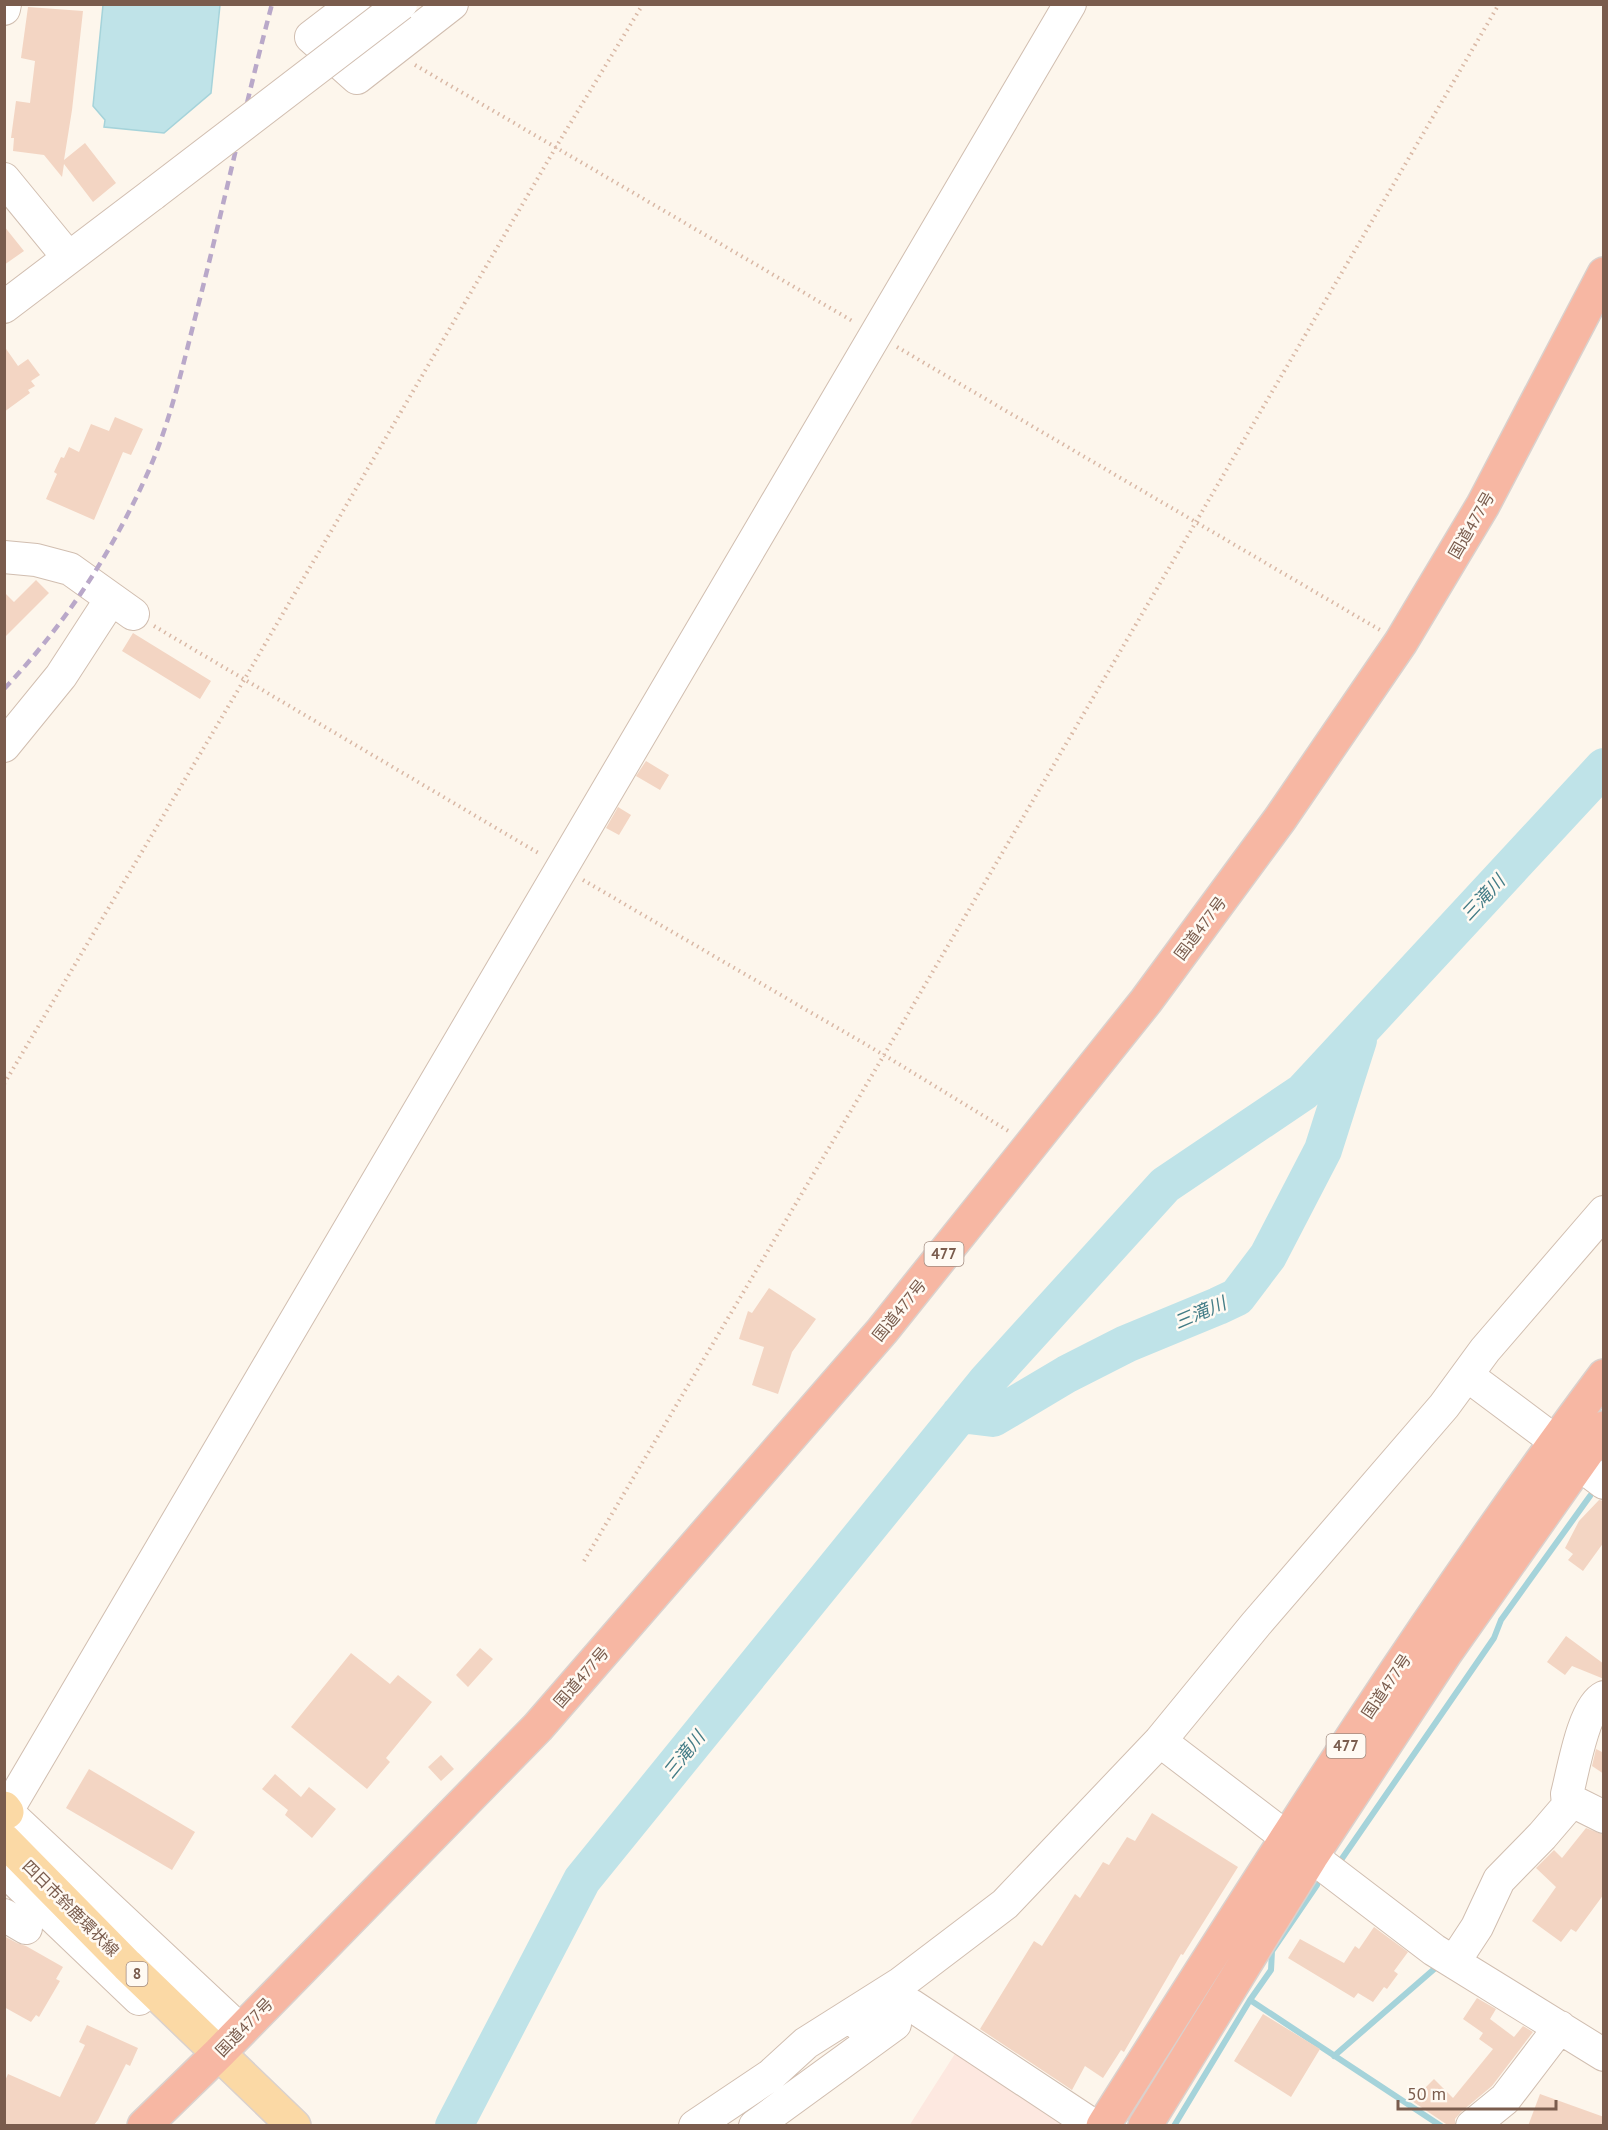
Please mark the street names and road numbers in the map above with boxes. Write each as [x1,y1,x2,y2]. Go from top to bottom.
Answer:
street label: 国道477号 [1444,488,1498,562]
street label: 国道477号 [1170,892,1230,964]
road number: 477 [924,1242,964,1266]
street label: 国道477号 [868,1275,930,1345]
street label: 国道477号 [549,1642,613,1712]
street label: 国道477号 [1357,1650,1415,1722]
road number: 477 [1326,1734,1366,1758]
street label: 四日市鈴鹿環状線 [19,1856,123,1960]
road number: 8 [126,1962,148,1986]
street label: 国道477号 [211,1993,277,2061]

